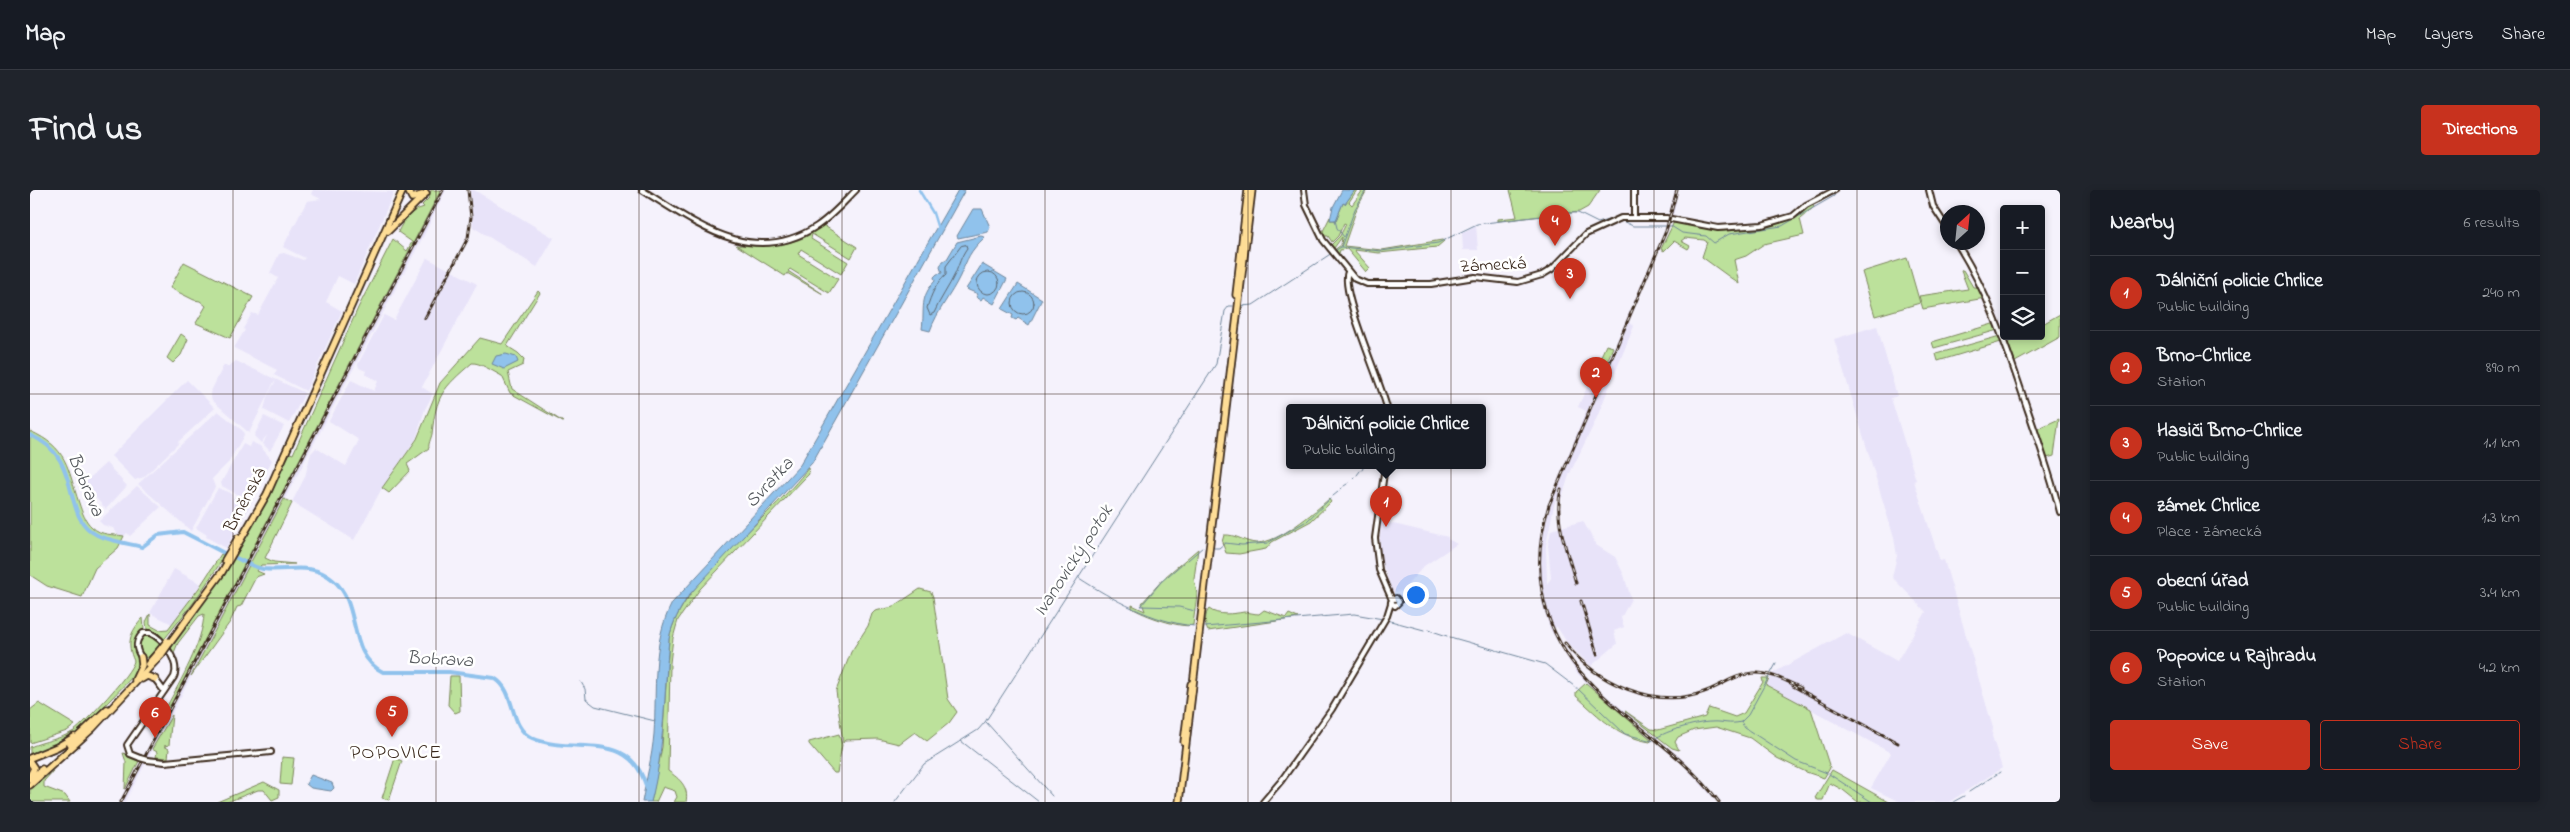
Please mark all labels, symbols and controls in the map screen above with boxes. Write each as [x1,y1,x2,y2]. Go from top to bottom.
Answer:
text: Map [25,17,66,52]
text: Map [2366,22,2396,48]
text: Layers [2424,22,2474,48]
text: Share [2502,22,2545,48]
text: Find us [30,105,142,156]
button: Directions [2421,105,2540,155]
pin: 4 [1539,205,1571,246]
north arrow [1940,205,1985,250]
map controls [2000,205,2045,340]
button: + [2000,205,2045,250]
text: Nearby [2110,208,2174,238]
text: 6 results [2463,211,2520,235]
button: − [2000,250,2045,295]
street label: Zámecká [1459,251,1527,281]
pin: 3 [1554,258,1586,299]
text: Dálniční policie Chrlice [2157,268,2323,295]
text: 1 [2123,281,2129,305]
text: 240 m [2482,281,2520,305]
button: layers [2000,295,2045,340]
text: Public building [2157,295,2249,319]
text: Brno-Chrlice [2157,343,2251,370]
text: 2 [2122,356,2130,380]
text: 890 m [2486,356,2520,380]
pin: 2 [1580,357,1612,398]
text: Station [2157,370,2206,394]
popup [1286,404,1486,469]
text: Dálniční policie Chrlice [1303,411,1469,438]
text: Hasiči Brno-Chrlice [2157,418,2302,445]
text: 3 [2123,431,2129,455]
text: 1.1 km [2483,431,2520,455]
text: Public building [1303,438,1395,462]
text: Public building [2157,445,2249,469]
water label: Bobrava [60,449,111,521]
water label: Svratka [739,451,801,514]
street label: Brněnská [218,463,274,538]
pin: 1 [1370,486,1402,527]
text: zámek Chrlice [2157,493,2260,520]
water label: Ivanovický potok [1028,499,1121,622]
text: 4 [2123,506,2129,530]
text: 1.3 km [2482,506,2520,530]
text: Place · Zámecká [2157,520,2261,544]
text: obecní úřad [2157,568,2248,595]
text: 5 [2121,581,2131,605]
text: 3.4 km [2480,581,2520,605]
your location [1403,582,1429,608]
text: Public building [2157,595,2249,619]
text: Popovice u Rajhradu [2157,643,2316,670]
water label: Bobrava [406,645,474,675]
text: 6 [2122,656,2130,680]
text: 4.2 km [2479,656,2520,680]
text: Station [2157,670,2206,694]
pin: 5 [376,696,408,737]
pin: 6 [139,697,171,738]
button: Save [2110,720,2310,770]
button: Share [2320,720,2520,770]
district label: POPOVICE [350,739,442,768]

